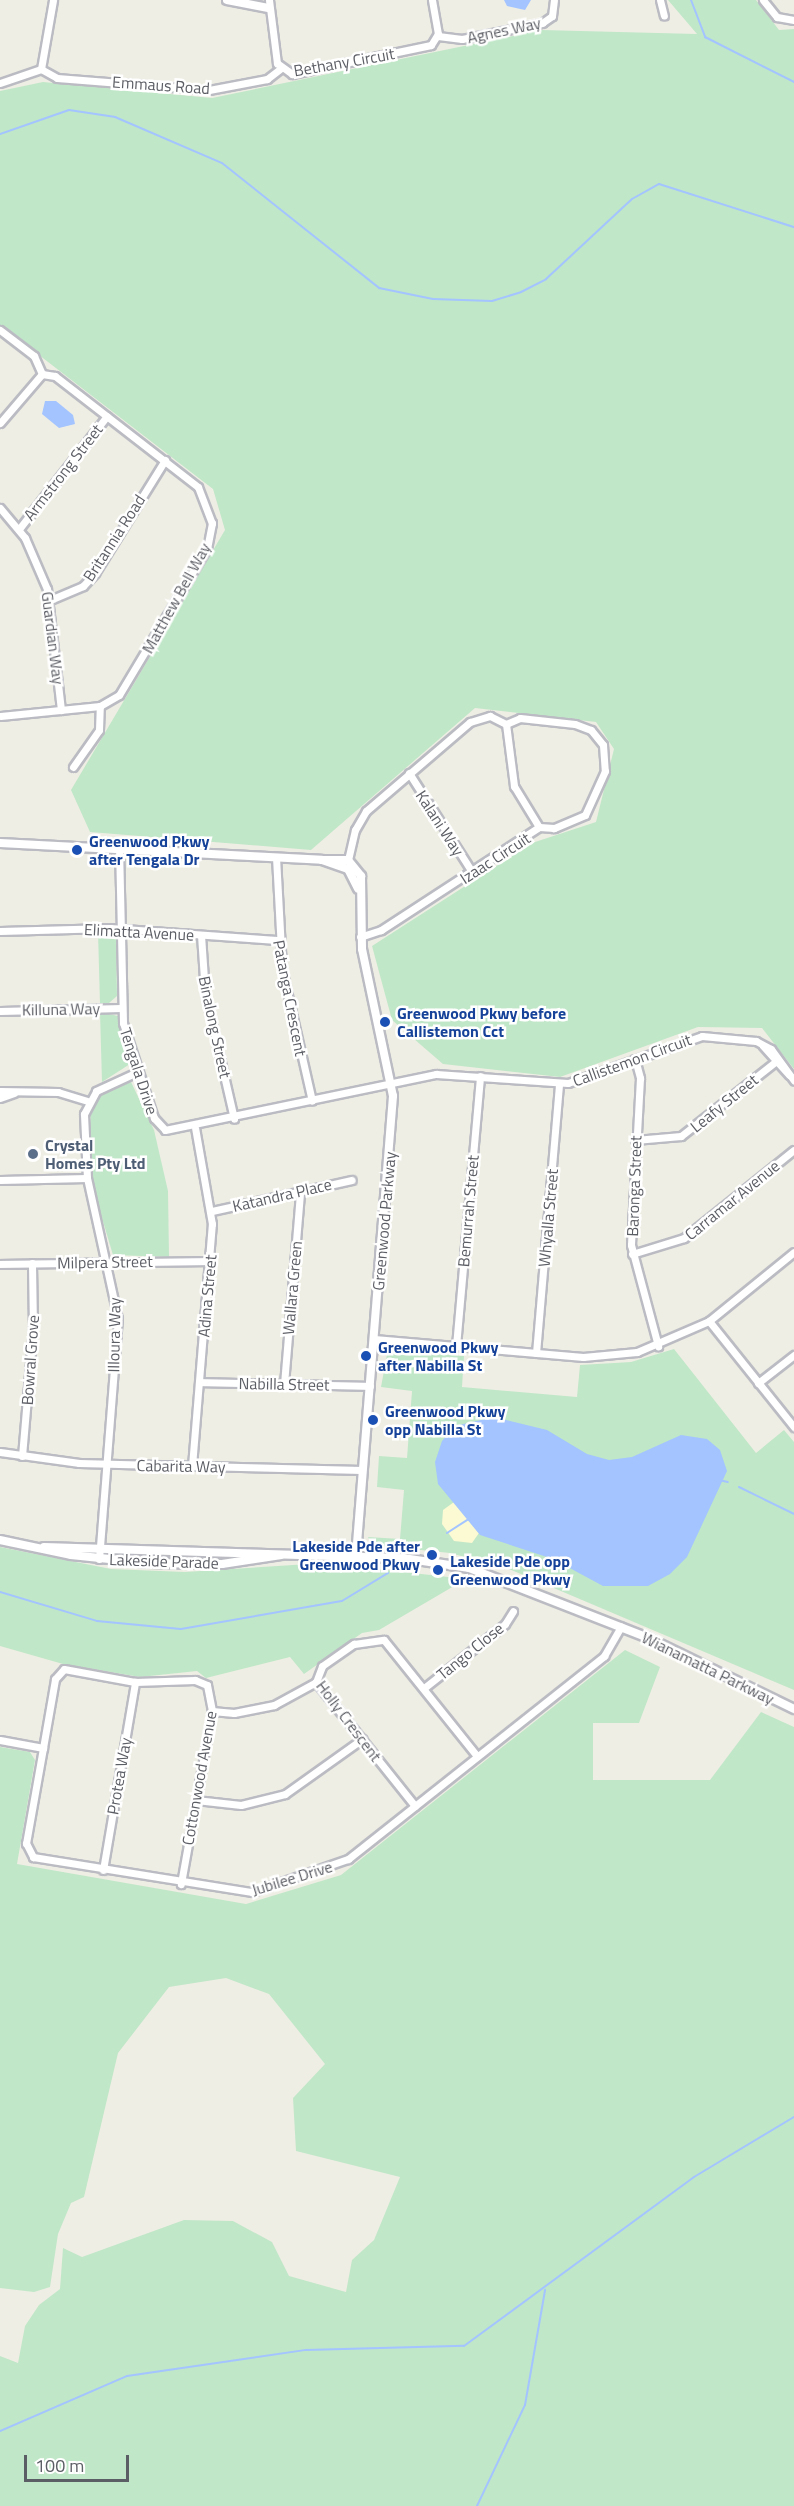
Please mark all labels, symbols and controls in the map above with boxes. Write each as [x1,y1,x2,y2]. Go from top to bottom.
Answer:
street label: Agnes Way [465,13,543,47]
street label: Bethany Circuit [292,44,396,80]
street label: Emmaus Road [112,72,210,98]
street label: Armstrong Street [19,420,107,524]
street label: Britannia Road [79,491,149,585]
street label: Matthew Bell Way [138,539,214,657]
street label: Guardian Way [38,590,68,686]
street label: Kalani Way [412,787,468,859]
street label: Izaac Circuit [456,828,534,888]
place label: Greenwood Pkwy after Tengala Dr [89,831,210,869]
marker: Greenwood Pkwy after Tengala Dr [70,843,84,857]
street label: Elimatta Avenue [83,920,195,944]
street label: Patanga Crescent [269,938,311,1058]
street label: Binalong Street [195,974,235,1080]
street label: Killuna Way [22,999,100,1019]
place label: Greenwood Pkwy before Callistemon Cct [397,1003,566,1041]
marker: Greenwood Pkwy before Callistemon Cct [378,1015,392,1029]
street label: Tengala Drive [116,1025,162,1117]
street label: Callistemon Circuit [570,1030,694,1090]
street label: Leafy Street [686,1070,762,1136]
place label: Crystal Homes Pty Ltd [45,1135,146,1173]
street label: Baronga Street [623,1135,645,1237]
marker: Crystal Homes Pty Ltd [26,1147,40,1161]
street label: Greenwood Parkway [368,1151,400,1291]
street label: Bemurrah Street [454,1154,482,1268]
street label: Carramar Avenue [681,1156,783,1244]
street label: Whyalla Street [534,1168,562,1268]
street label: Katandra Place [231,1174,333,1216]
street label: Wallara Green [278,1240,306,1336]
street label: Milpera Street [57,1252,153,1272]
street label: Adina Street [194,1254,220,1338]
street label: Illoura Way [104,1297,124,1373]
street label: Bowral Grove [17,1314,43,1406]
place label: Greenwood Pkwy after Nabilla St [378,1337,499,1375]
marker: Greenwood Pkwy after Nabilla St [359,1349,373,1363]
street label: Nabilla Street [238,1374,330,1394]
place label: Greenwood Pkwy opp Nabilla St [385,1401,506,1439]
marker: Greenwood Pkwy opp Nabilla St [366,1413,380,1427]
street label: Cabarita Way [136,1456,226,1476]
place label: Lakeside Pde after Greenwood Pkwy [292,1536,420,1574]
marker: Lakeside Pde after Greenwood Pkwy [425,1548,439,1562]
street label: Lakeside Parade [109,1549,219,1573]
place label: Lakeside Pde opp Greenwood Pkwy [450,1551,571,1589]
marker: Lakeside Pde opp Greenwood Pkwy [431,1563,445,1577]
street label: Tango Close [433,1618,507,1684]
street label: Wianamatta Parkway [639,1628,777,1708]
street label: Holly Crescent [312,1677,386,1765]
street label: Cottonwood Avenue [178,1709,220,1847]
street label: Protea Way [103,1736,135,1816]
street label: Jubilee Drive [249,1857,335,1899]
scale bar [27,2443,132,2481]
text: 100 m [35,2452,84,2479]

